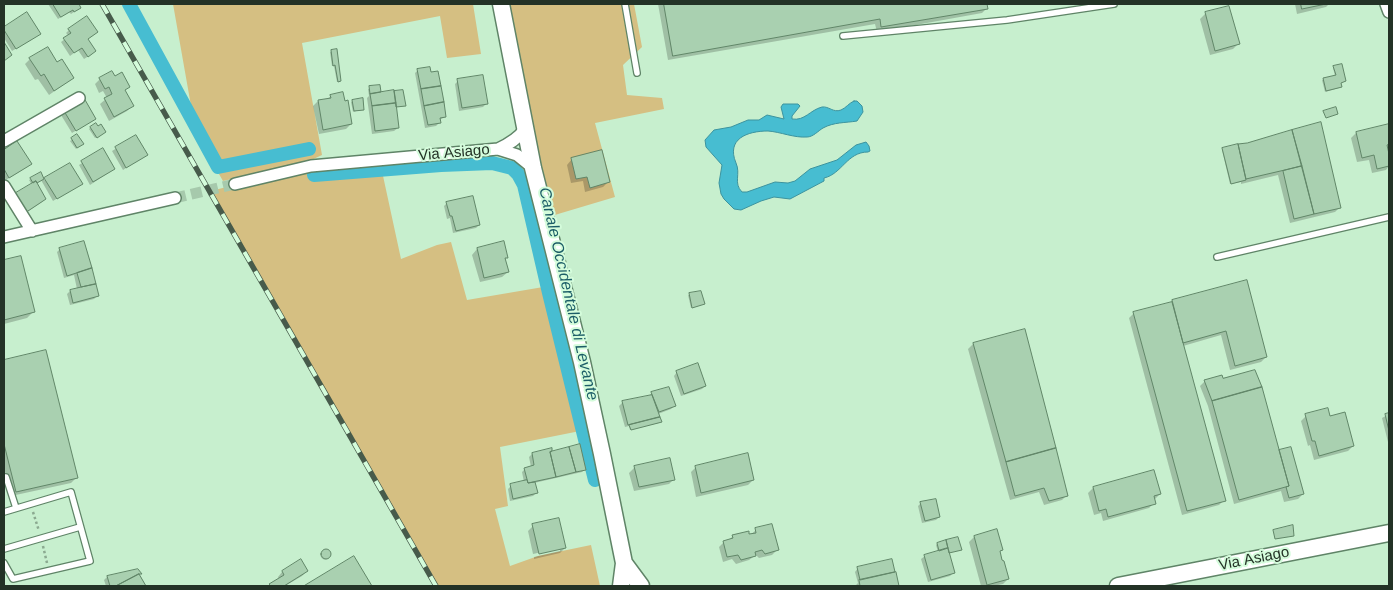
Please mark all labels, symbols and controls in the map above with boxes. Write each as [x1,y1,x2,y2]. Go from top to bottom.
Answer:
street label: Via Asiago [418,141,490,165]
water label: Canale Occidentale di Levante [534,186,602,402]
street label: Via Asiago [1217,543,1291,575]

